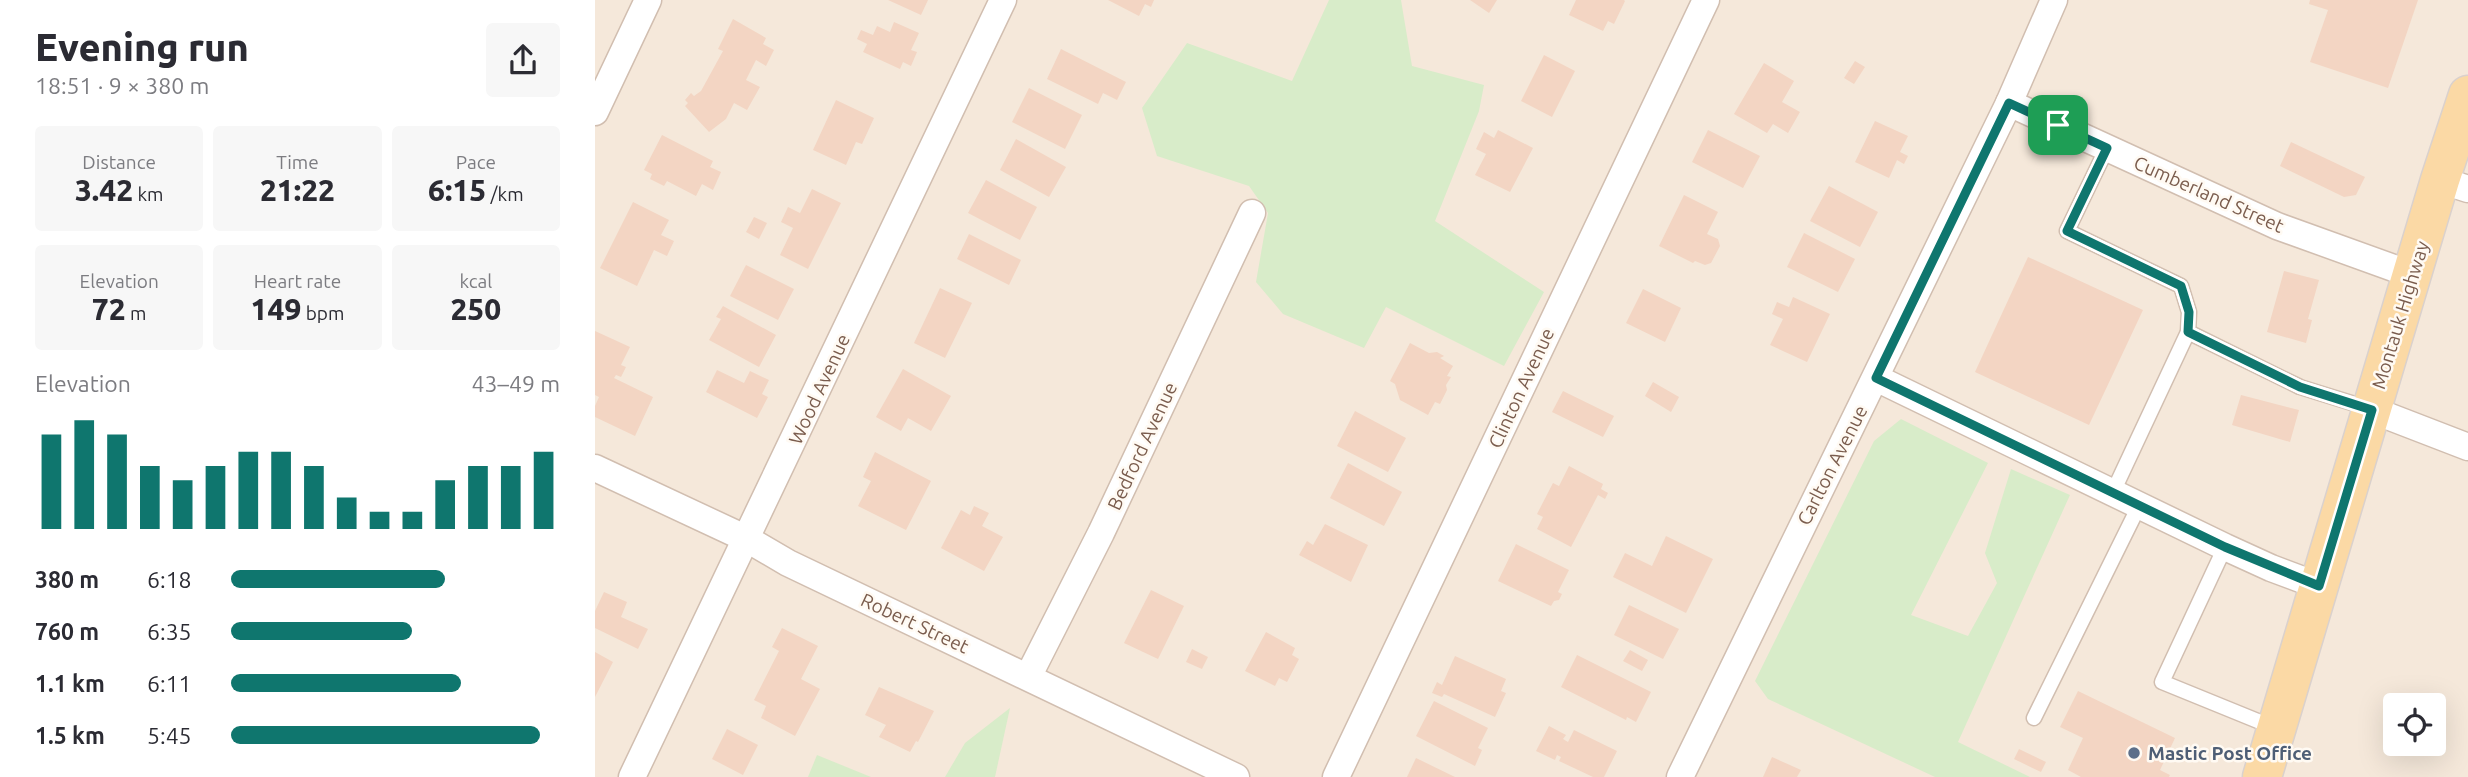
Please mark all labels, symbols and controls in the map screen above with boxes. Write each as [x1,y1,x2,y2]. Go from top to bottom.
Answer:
button: share [486,23,560,97]
text: Evening run [35,26,249,68]
text: 18:51 · 9 × 380 m [35,73,209,98]
pin [2028,95,2088,155]
icon: arrive [2039,106,2077,144]
text: Distance [82,151,156,173]
text: Time [276,151,319,173]
text: Pace [456,151,496,173]
street label: Cumberland Street [2131,151,2288,237]
text: 3.42 [75,173,133,207]
text: 21:22 [260,173,335,207]
text: 6:15 [428,173,486,207]
text: km [133,183,163,205]
text: /km [486,183,524,205]
street label: Montauk Highway [2367,238,2433,392]
text: Elevation [80,270,159,292]
text: Heart rate [254,270,341,292]
text: kcal [459,270,492,292]
text: 72 [92,292,126,326]
text: 149 [251,292,301,326]
text: 250 [450,292,501,326]
text: m [126,302,146,324]
text: bpm [301,302,344,324]
street label: Clinton Avenue [1484,325,1558,451]
street label: Wood Avenue [784,330,854,448]
text: Elevation [35,371,131,396]
text: 43–49 m [472,371,560,396]
street label: Bedford Avenue [1103,379,1181,513]
street label: Carlton Avenue [1792,401,1872,529]
text: 380 m [35,567,99,592]
text: 6:18 [147,567,192,592]
street label: Robert Street [858,588,973,658]
text: 760 m [35,619,99,644]
text: 6:35 [147,619,192,644]
text: 1.1 km [35,671,105,696]
text: 6:11 [147,671,192,696]
map controls [2383,693,2446,756]
button: locate [2383,693,2446,756]
text: 1.5 km [35,723,105,748]
text: 5:45 [147,723,192,748]
place label: Mastic Post Office [2148,742,2312,764]
marker: Mastic Post Office [2126,745,2142,761]

